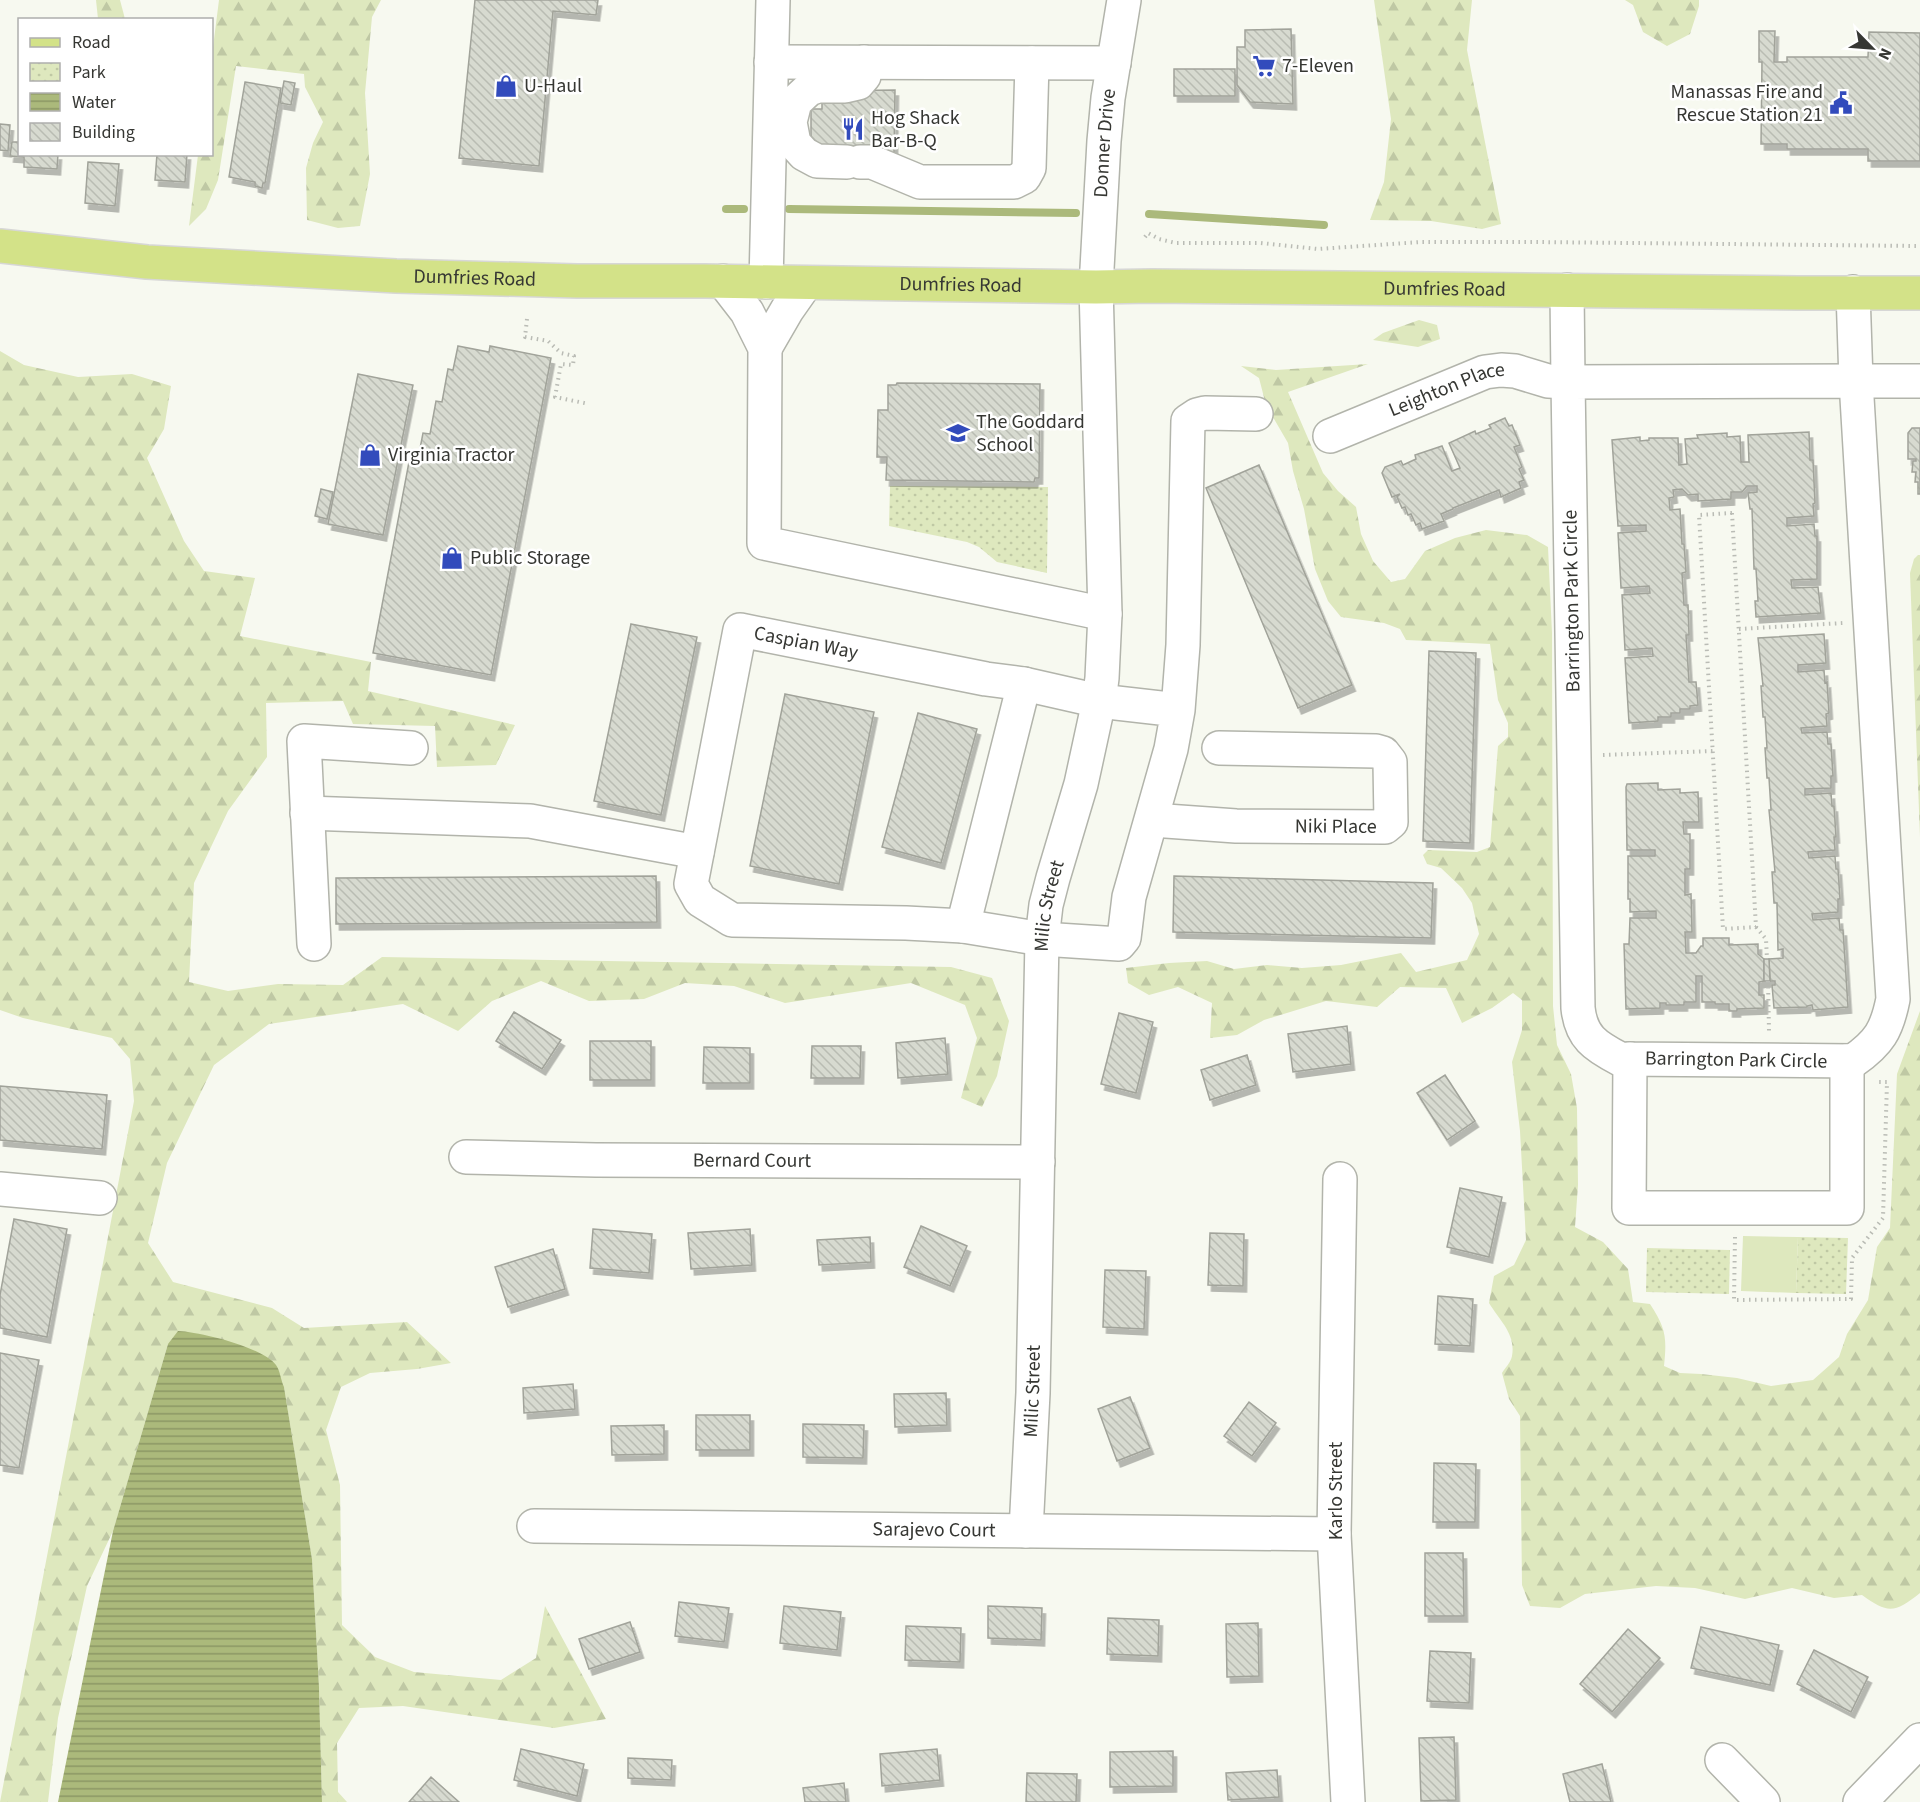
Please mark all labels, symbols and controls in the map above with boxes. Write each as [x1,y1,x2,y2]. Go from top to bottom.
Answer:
legend [18,18,213,156]
north arrow [1842,18,1902,78]
text: Road [72,30,111,55]
text: N [1872,44,1897,63]
place label: 7-Eleven [1282,52,1354,80]
supermarket icon: 7-Eleven [1251,53,1277,79]
text: Park [72,60,106,85]
place label: U-Haul [524,72,582,100]
shop icon: U-Haul [493,73,519,99]
place label: Manassas Fire and Rescue Station 21 [1671,78,1823,129]
street label: Donner Drive [1087,86,1123,198]
text: Water [72,90,116,115]
public building icon: Manassas Fire and Rescue Station 21 [1828,90,1854,116]
place label: Hog Shack Bar-B-Q [871,104,960,155]
restaurant icon: Hog Shack Bar-B-Q [840,116,866,142]
text: Building [72,120,135,145]
street label: Dumfries Road [413,262,536,294]
street label: Dumfries Road [899,270,1022,300]
street label: Dumfries Road [1383,275,1506,304]
street label: Leighton Place [1384,356,1506,424]
place label: The Goddard School [976,408,1085,459]
school or university icon: The Goddard School [945,420,971,446]
place label: Virginia Tractor [388,441,514,469]
shop icon: Virginia Tractor [357,442,383,468]
street label: Barrington Park Circle [1556,509,1588,693]
place label: Public Storage [470,544,590,572]
shop icon: Public Storage [439,545,465,571]
street label: Caspian Way [751,619,861,667]
street label: Niki Place [1295,812,1377,841]
street label: Milic Street [1028,857,1072,952]
street label: Barrington Park Circle [1644,1044,1828,1076]
street label: Bernard Court [693,1146,811,1175]
street label: Milic Street [1017,1344,1048,1438]
street label: Karlo Street [1322,1441,1350,1540]
street label: Sarajevo Court [872,1515,996,1545]

